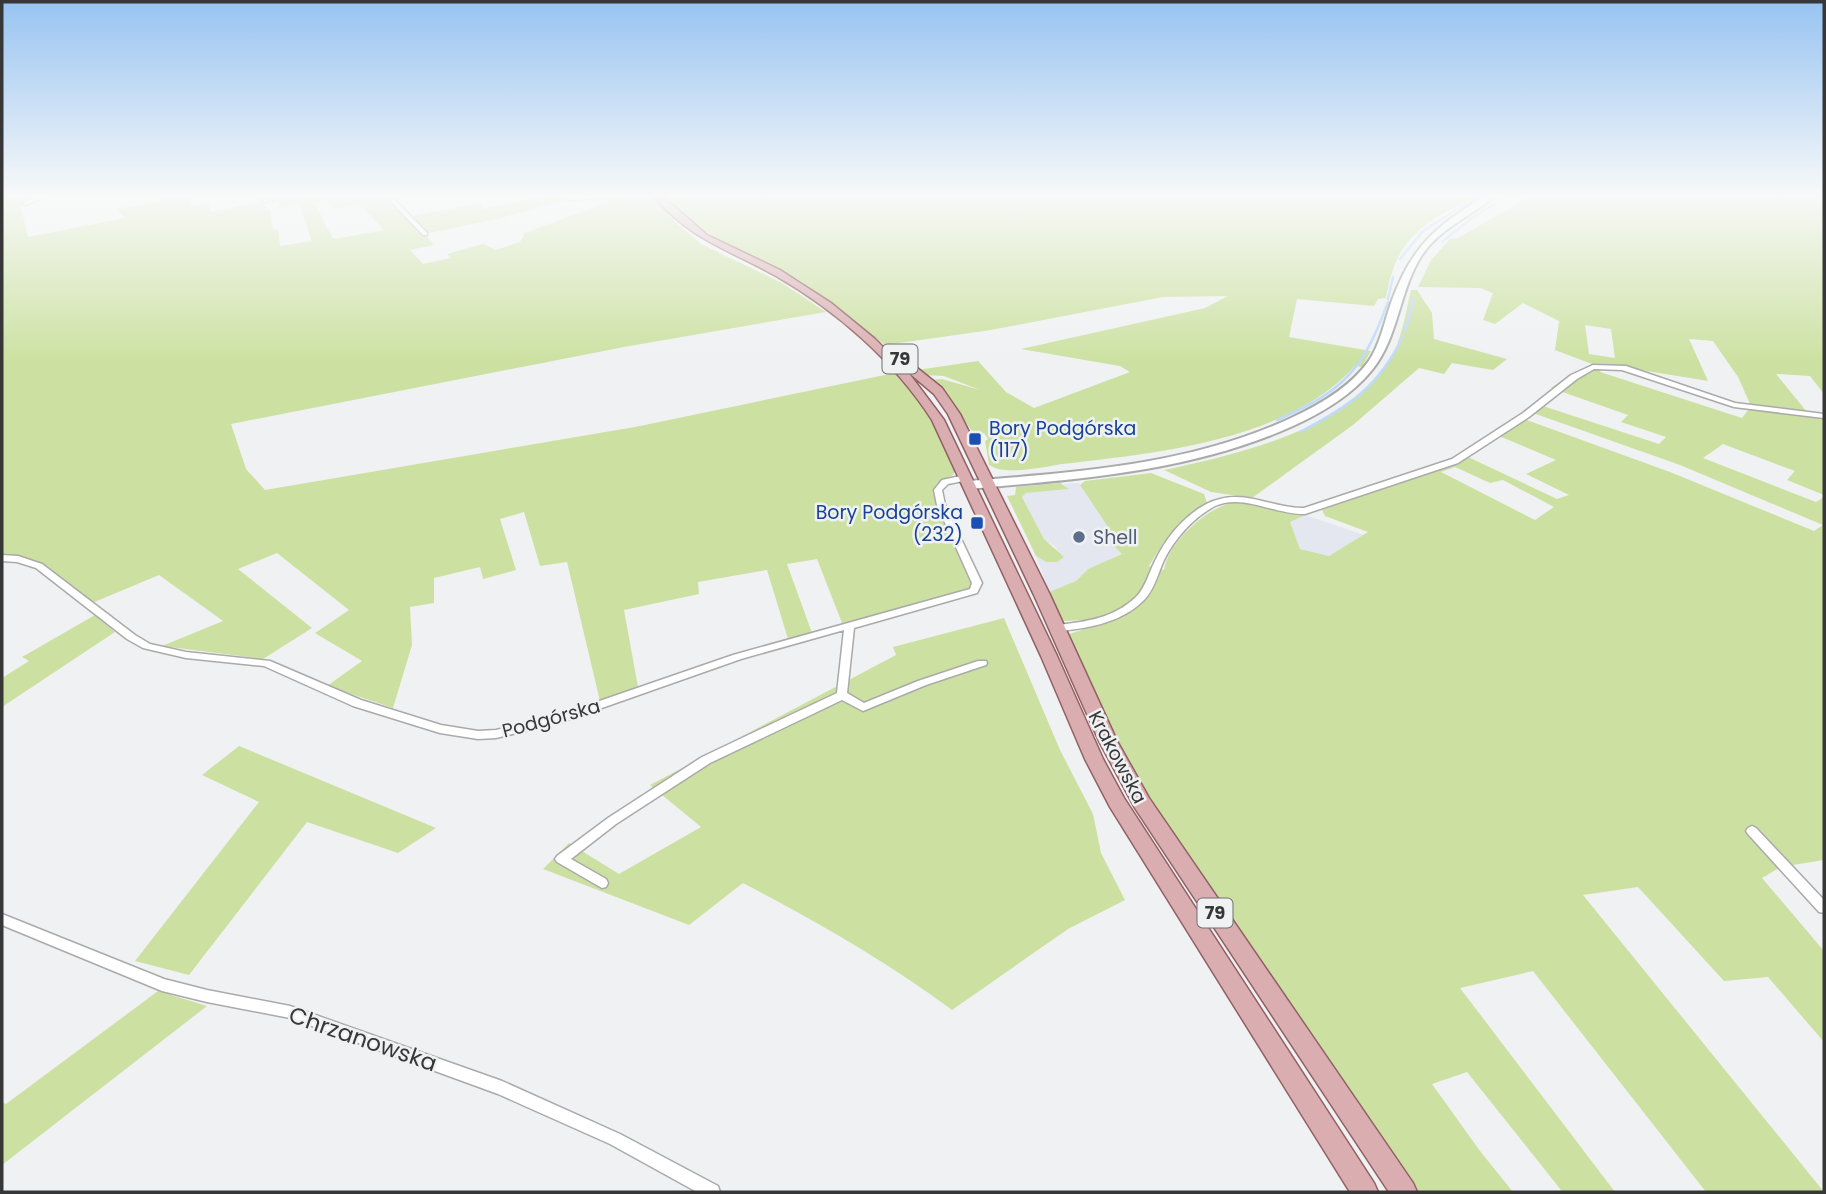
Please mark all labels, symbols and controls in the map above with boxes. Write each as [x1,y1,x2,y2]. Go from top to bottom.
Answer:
road number: 79 [883,344,918,374]
place label: Bory Podgórska (117) [989,415,1136,464]
marker: Bory Podgórska (117) [967,431,983,447]
place label: Bory Podgórska (232) [816,499,963,548]
marker: Bory Podgórska (232) [969,515,985,531]
place label: Shell [1093,524,1137,551]
marker: Shell [1071,529,1087,545]
street label: Podgórska [499,692,603,745]
street label: Krakowska [1082,706,1153,808]
road number: 79 [1198,898,1232,928]
street label: Chrzanowska [285,999,441,1079]

